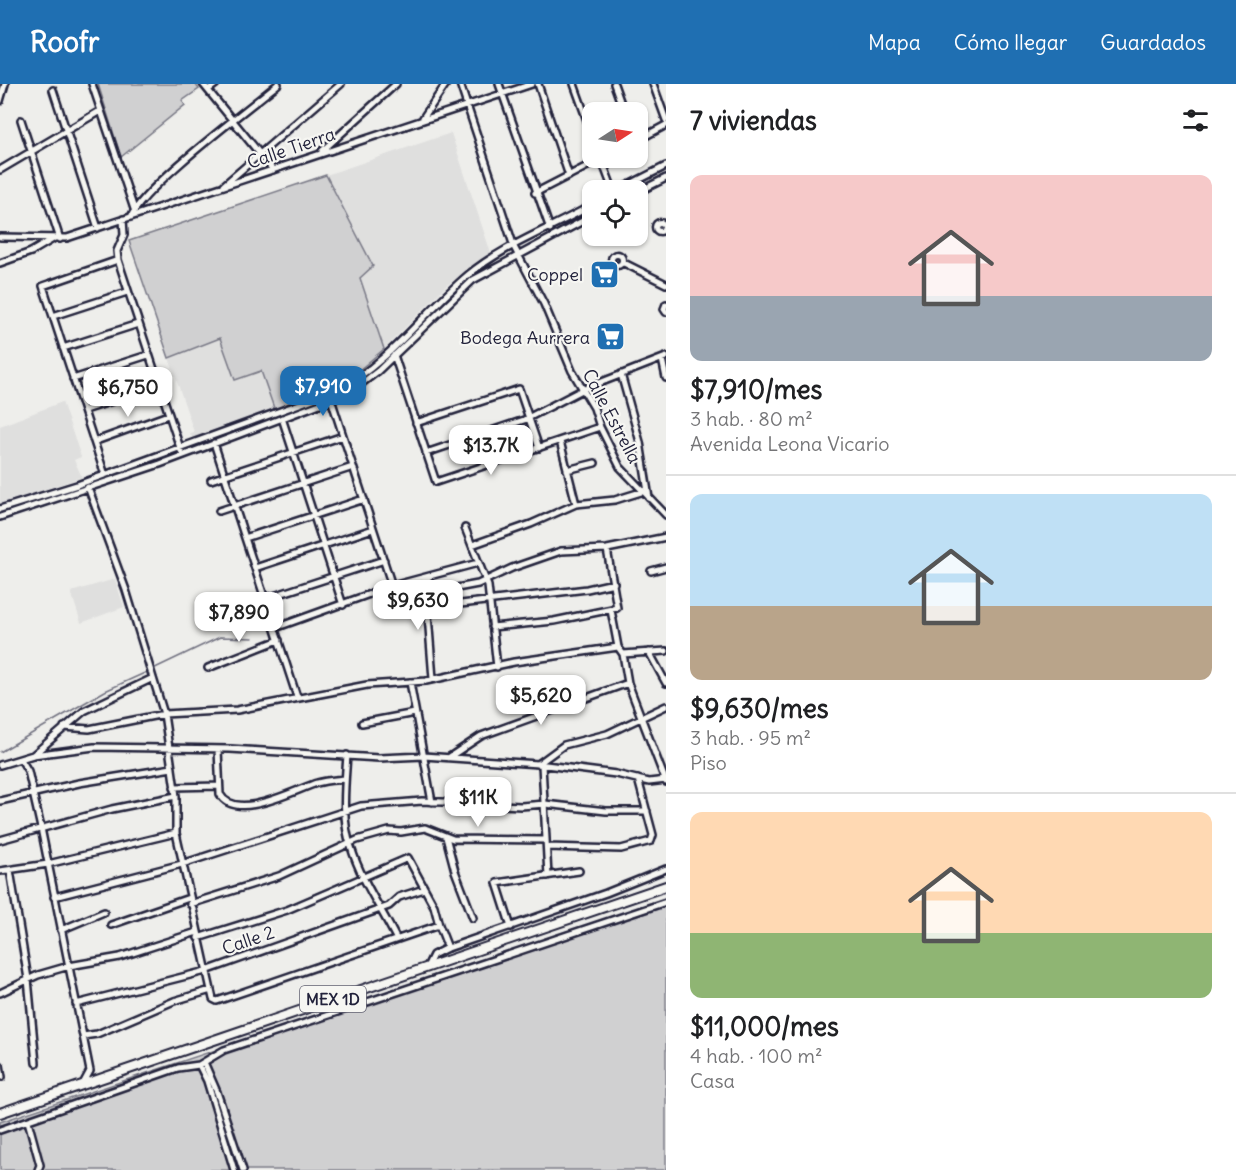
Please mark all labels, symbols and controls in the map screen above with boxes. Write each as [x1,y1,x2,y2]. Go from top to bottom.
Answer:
text: Roofr [30,24,99,60]
text: Mapa [868,29,921,56]
text: Cómo llegar [954,29,1067,56]
text: Guardados [1100,29,1206,56]
north arrow [582,102,648,168]
map controls [582,102,648,246]
text: 7 viviendas [690,104,817,137]
icon: filters [1179,104,1212,137]
street label: Calle Tierra [244,122,338,174]
button: locate [582,180,648,246]
icon: home [897,214,1005,322]
supermarket icon: Coppel [588,258,620,290]
place label: Coppel [527,263,583,286]
supermarket icon: Bodega Aurrera [595,321,627,353]
place label: Bodega Aurrera [460,326,590,349]
street label: Calle Estrella [577,365,647,467]
pin: $7,910 [274,366,372,417]
pin: $6,750 [79,367,177,418]
text: $7,910 [294,373,352,398]
text: $7,910/mes [690,373,822,406]
text: $6,750 [97,374,159,399]
text: 3 hab. · 80 m² [690,406,813,431]
pin: $13.7K [442,425,540,476]
text: Avenida Leona Vicario [690,431,890,456]
text: $13.7K [463,432,519,457]
icon: home [897,533,1005,641]
pin: $9,630 [369,580,467,631]
text: $9,630 [387,587,449,612]
pin: $7,890 [190,592,288,643]
text: $7,890 [208,599,270,624]
pin: $5,620 [492,675,590,726]
text: $5,620 [510,682,572,707]
text: $9,630/mes [690,692,829,725]
text: 3 hab. · 95 m² [690,725,811,750]
text: Piso [690,750,727,775]
pin: $11K [442,777,514,828]
text: $11K [459,784,497,809]
icon: home [897,851,1005,959]
street label: Calle 2 [219,920,277,960]
road number: MEX 1D [300,986,366,1012]
text: $11,000/mes [690,1010,839,1043]
text: 4 hab. · 100 m² [690,1043,822,1068]
text: Casa [690,1068,735,1093]

